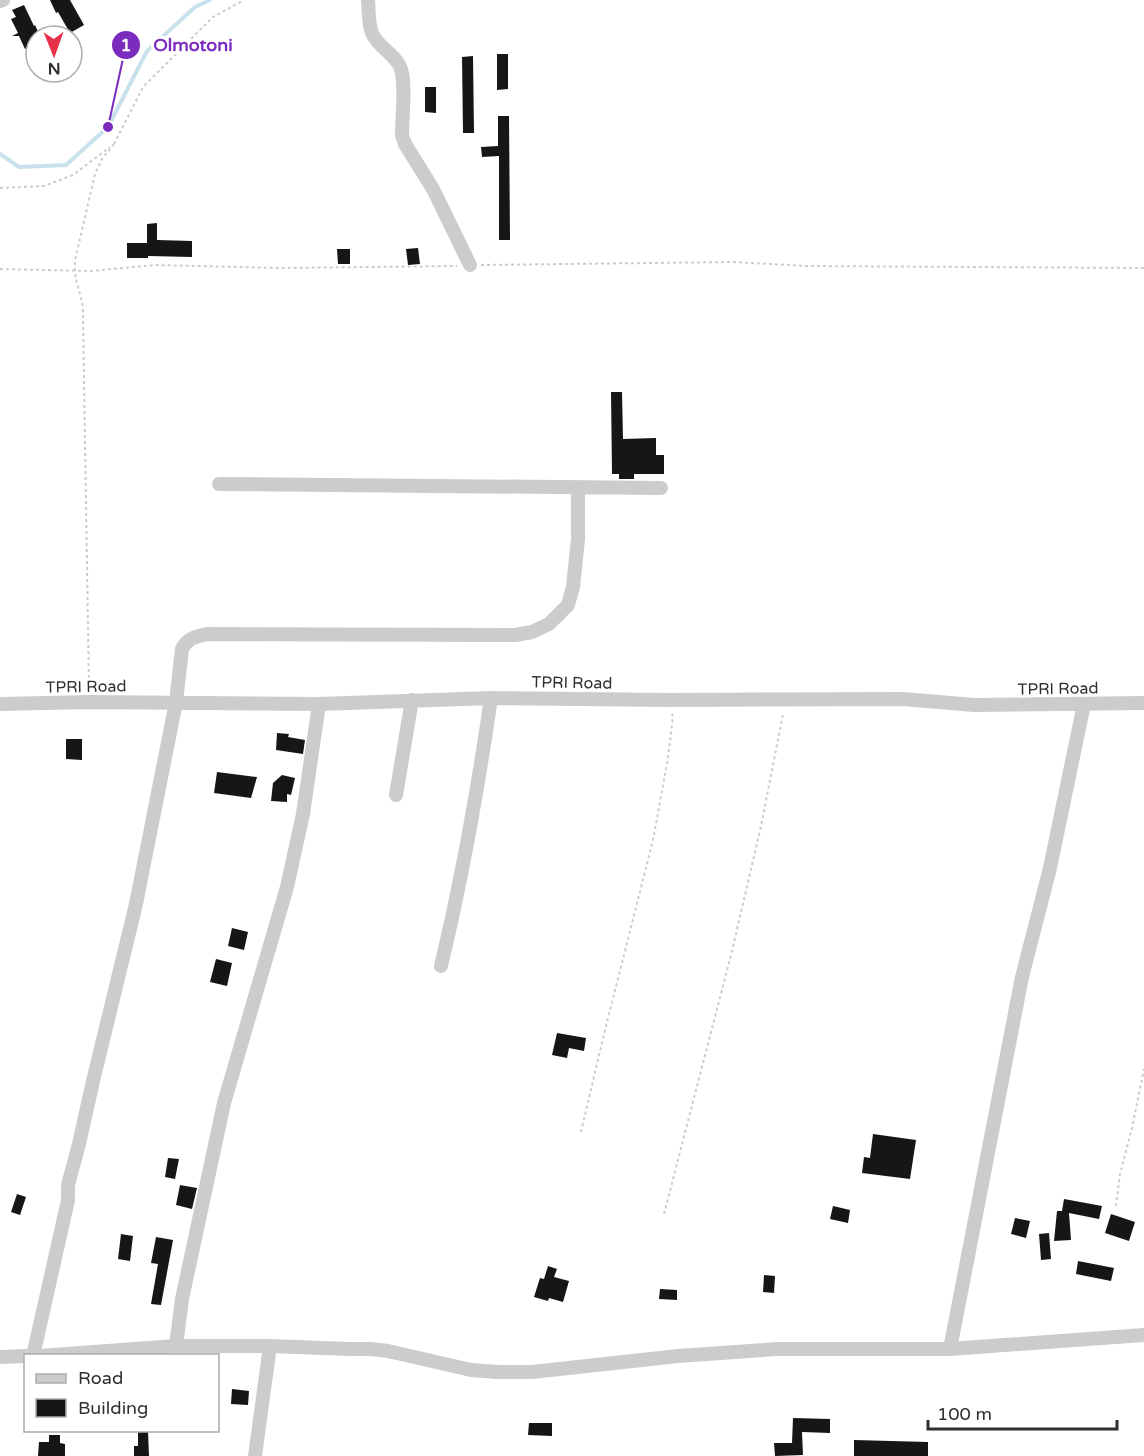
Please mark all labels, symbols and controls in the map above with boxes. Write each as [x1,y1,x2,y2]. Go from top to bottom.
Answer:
north arrow [24,24,84,84]
callout: Olmotoni [111,27,244,63]
text: 1 [120,34,132,56]
text: Olmotoni [153,34,233,56]
text: N [48,58,61,78]
street label: TPRI Road [531,672,613,694]
street label: TPRI Road [45,676,127,698]
street label: TPRI Road [1017,678,1099,700]
legend [24,1354,219,1432]
text: Road [78,1367,123,1389]
scale bar [928,1393,1117,1431]
text: Building [78,1397,148,1419]
text: 100 m [937,1403,992,1425]

